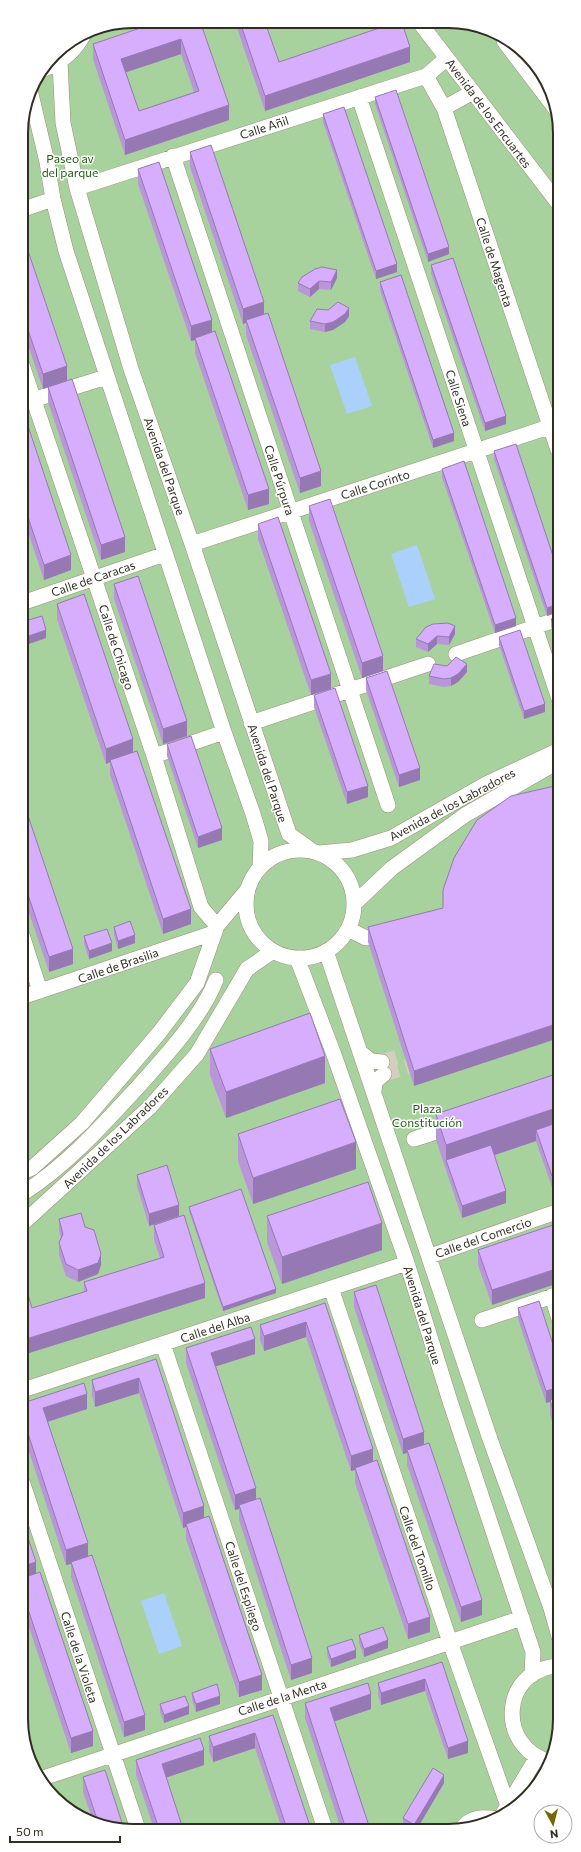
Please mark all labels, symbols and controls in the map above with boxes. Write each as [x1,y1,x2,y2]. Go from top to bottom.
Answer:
street label: Avenida de los Encuartes [443,56,535,170]
street label: Calle Añil [238,113,290,141]
park label: Paseo av del parque [42,151,98,179]
street label: Calle de Magenta [474,216,516,308]
street label: Calle Siena [443,368,475,428]
street label: Avenida del Parque [142,415,188,517]
street label: Calle Púrpura [262,443,298,517]
street label: Calle Corinto [339,466,411,502]
street label: Calle de Caracas [49,557,137,599]
street label: Calle de Chicago [97,603,137,691]
street label: Avenida del Parque [245,722,291,824]
street label: Avenida de los Labradores [387,765,517,843]
street label: Calle de Brasilia [76,945,160,985]
street label: Avenida de los Labradores [60,1083,170,1191]
park label: Plaza Constitución [392,1101,462,1129]
street label: Calle del Comercio [433,1214,533,1260]
street label: Avenida del Parque [401,1264,445,1366]
street label: Calle del Alba [178,1309,252,1345]
street label: Calle del Tomillo [397,1504,439,1592]
street label: Calle del Espliego [223,1539,265,1633]
street label: Calle de la Violeta [59,1609,101,1705]
street label: Calle de la Menta [236,1676,328,1718]
north arrow [533,1804,573,1844]
scale bar [10,1818,120,1844]
text: 50 m [16,1824,44,1838]
text: N [549,1827,559,1841]

